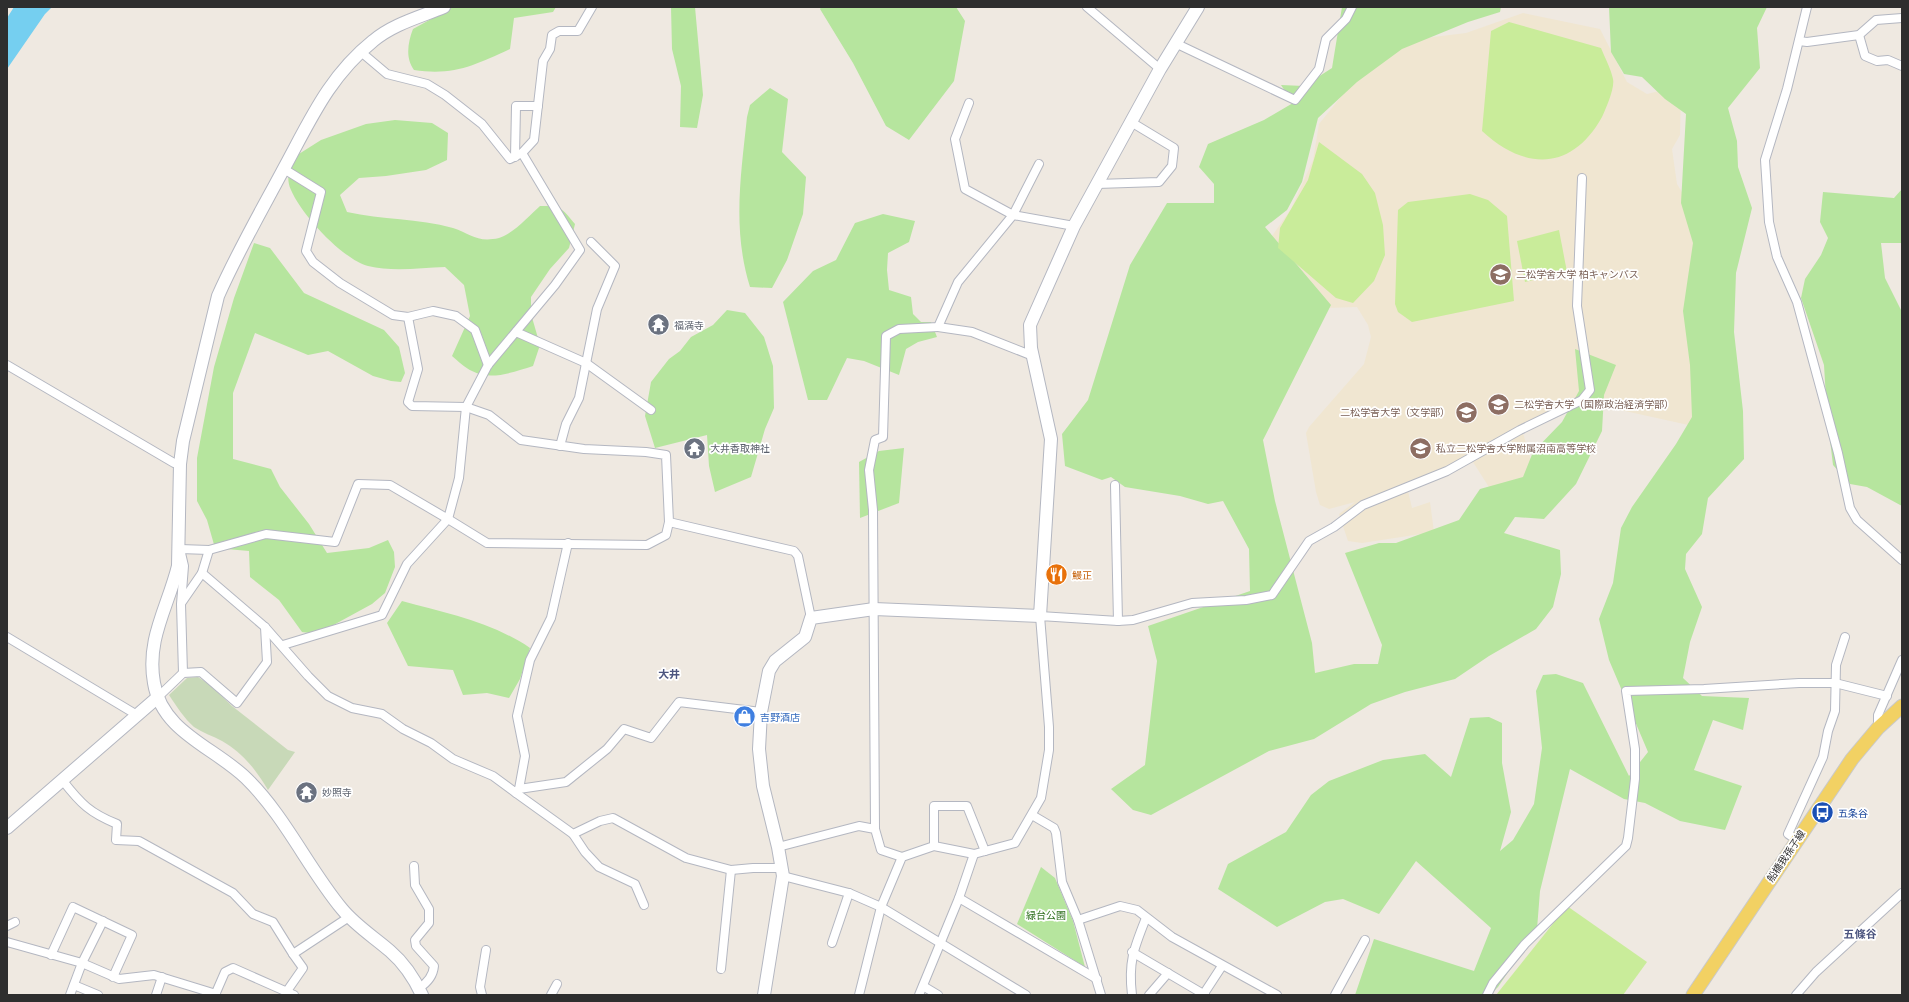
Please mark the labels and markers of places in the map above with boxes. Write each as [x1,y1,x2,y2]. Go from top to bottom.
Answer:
school or university icon: 二松学舍大学 柏キャンパス [1488,261,1514,287]
place label: 二松学舍大学 柏キャンパス [1516,268,1639,281]
temple icon: 福満寺 [646,312,672,338]
place label: 福満寺 [674,319,704,332]
school or university icon: 二松学舎大学（国際政治経済学部） [1485,391,1511,417]
place label: 二松学舎大学（国際政治経済学部） [1514,398,1674,411]
school or university icon: 二松学舎大学（文学部） [1453,399,1479,425]
place label: 二松学舎大学（文学部） [1340,406,1450,419]
temple icon: 大井香取神社 [681,435,707,461]
school or university icon: 私立二松学舎大学附属沼南高等学校 [1407,435,1433,461]
place label: 大井香取神社 [710,442,770,455]
place label: 私立二松学舎大学附属沼南高等学校 [1436,442,1596,455]
restaurant icon: 鰻正 [1043,562,1069,588]
place label: 鰻正 [1072,569,1092,582]
shop icon: 吉野酒店 [732,704,758,730]
place label: 吉野酒店 [760,711,800,724]
temple icon: 妙照寺 [294,779,320,805]
place label: 妙照寺 [322,786,352,799]
bus stop icon: 五条谷 [1809,800,1835,826]
place label: 五条谷 [1838,807,1868,820]

